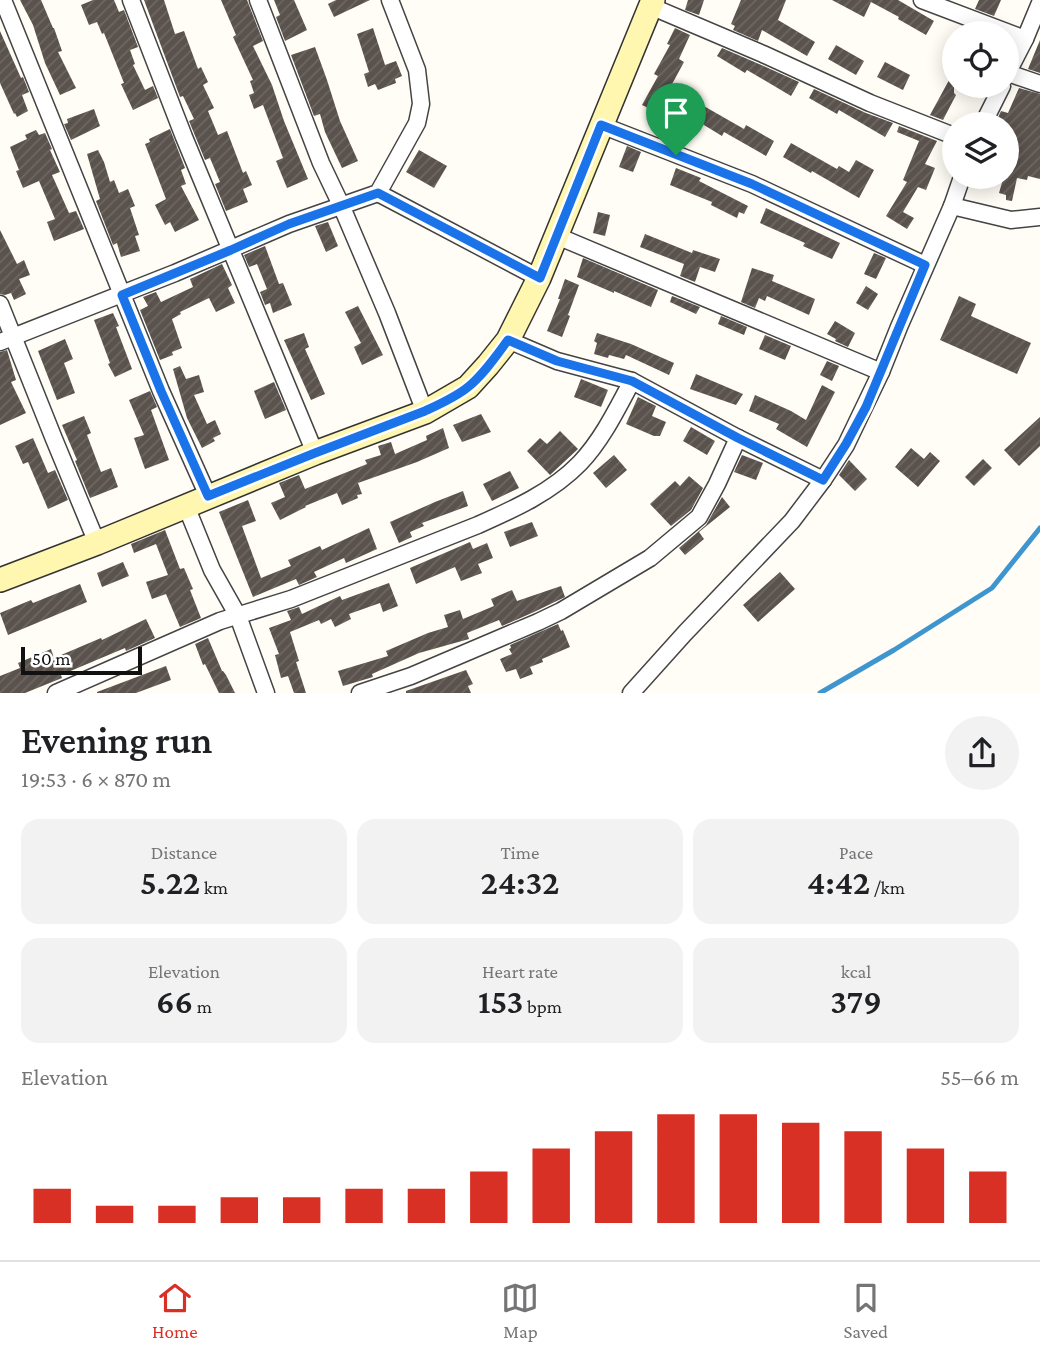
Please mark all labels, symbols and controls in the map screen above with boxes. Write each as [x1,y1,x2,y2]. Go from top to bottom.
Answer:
map controls [942,21,1019,189]
button: locate [942,21,1019,98]
pin [646,83,706,155]
icon: arrive [657,94,695,132]
button: layers [942,112,1019,189]
scale bar [21,644,142,676]
text: 50 m [32,648,71,669]
button: share [945,716,1019,790]
text: Evening run [21,719,212,761]
text: 19:53 · 6 × 870 m [21,766,171,792]
text: Distance [151,842,217,863]
text: Time [501,842,539,863]
text: Pace [839,842,873,863]
text: 5.22 [140,863,200,902]
text: 24:32 [481,863,559,902]
text: 4:42 [807,863,870,902]
text: km [200,877,228,898]
text: /km [870,877,905,898]
text: Elevation [148,961,220,982]
text: Heart rate [482,961,558,982]
text: kcal [841,961,871,982]
text: 66 [156,982,193,1021]
text: 153 [478,982,523,1021]
text: 379 [830,982,882,1021]
text: m [193,996,212,1017]
text: bpm [523,996,562,1017]
text: Elevation [21,1064,108,1090]
text: 55–66 m [940,1064,1019,1090]
tab: Home [152,1279,198,1342]
tab: Map [501,1279,539,1342]
tab: Saved [843,1279,888,1342]

